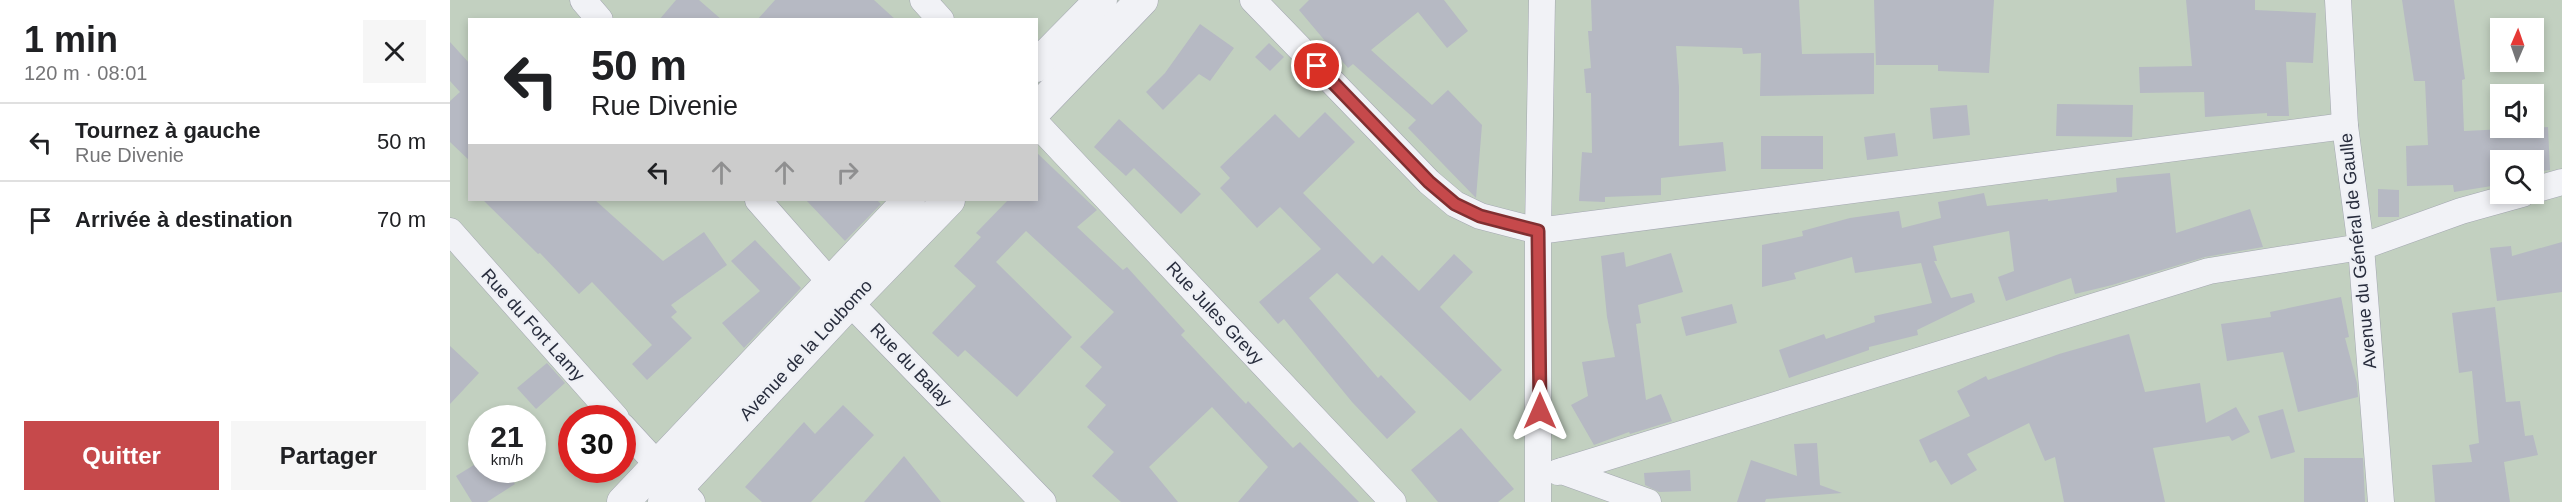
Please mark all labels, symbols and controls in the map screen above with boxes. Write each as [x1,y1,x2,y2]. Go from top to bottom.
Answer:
north arrow [2490,18,2544,72]
map controls [2490,18,2544,204]
text: 1 min [24,19,118,60]
button: close [363,20,426,83]
pin [1291,40,1342,91]
icon: left [492,42,570,120]
text: 50 m [591,42,687,89]
icon: arrive [1300,49,1333,82]
text: 120 m · 08:01 [24,62,147,84]
button: sound [2490,84,2544,138]
text: Rue Divenie [591,91,738,121]
text: Tournez à gauche [75,118,260,143]
icon: left [24,126,57,159]
text: 50 m [377,129,426,154]
street label: Avenue du Général de Gaulle [2336,132,2380,370]
text: Rue Divenie [75,144,184,166]
button: search [2490,150,2544,204]
icon: left [642,156,675,189]
icon: ahead [705,156,738,189]
icon: ahead [768,156,801,189]
icon: right [831,156,864,189]
icon: arrive [24,204,57,237]
text: Arrivée à destination [75,207,293,232]
text: 70 m [377,207,426,232]
street label: Rue Jules Grevy [1162,258,1268,368]
street label: Rue du Fort Lamy [477,265,589,385]
street label: Avenue de la Loubomo [736,276,876,424]
street label: Rue du Balay [866,319,956,411]
position arrow [1508,379,1572,443]
speed limit sign: 30 [558,405,636,483]
text: 21 [490,420,524,453]
button: Quitter [24,421,219,490]
button: Partager [231,421,426,490]
text: km/h [491,451,523,468]

